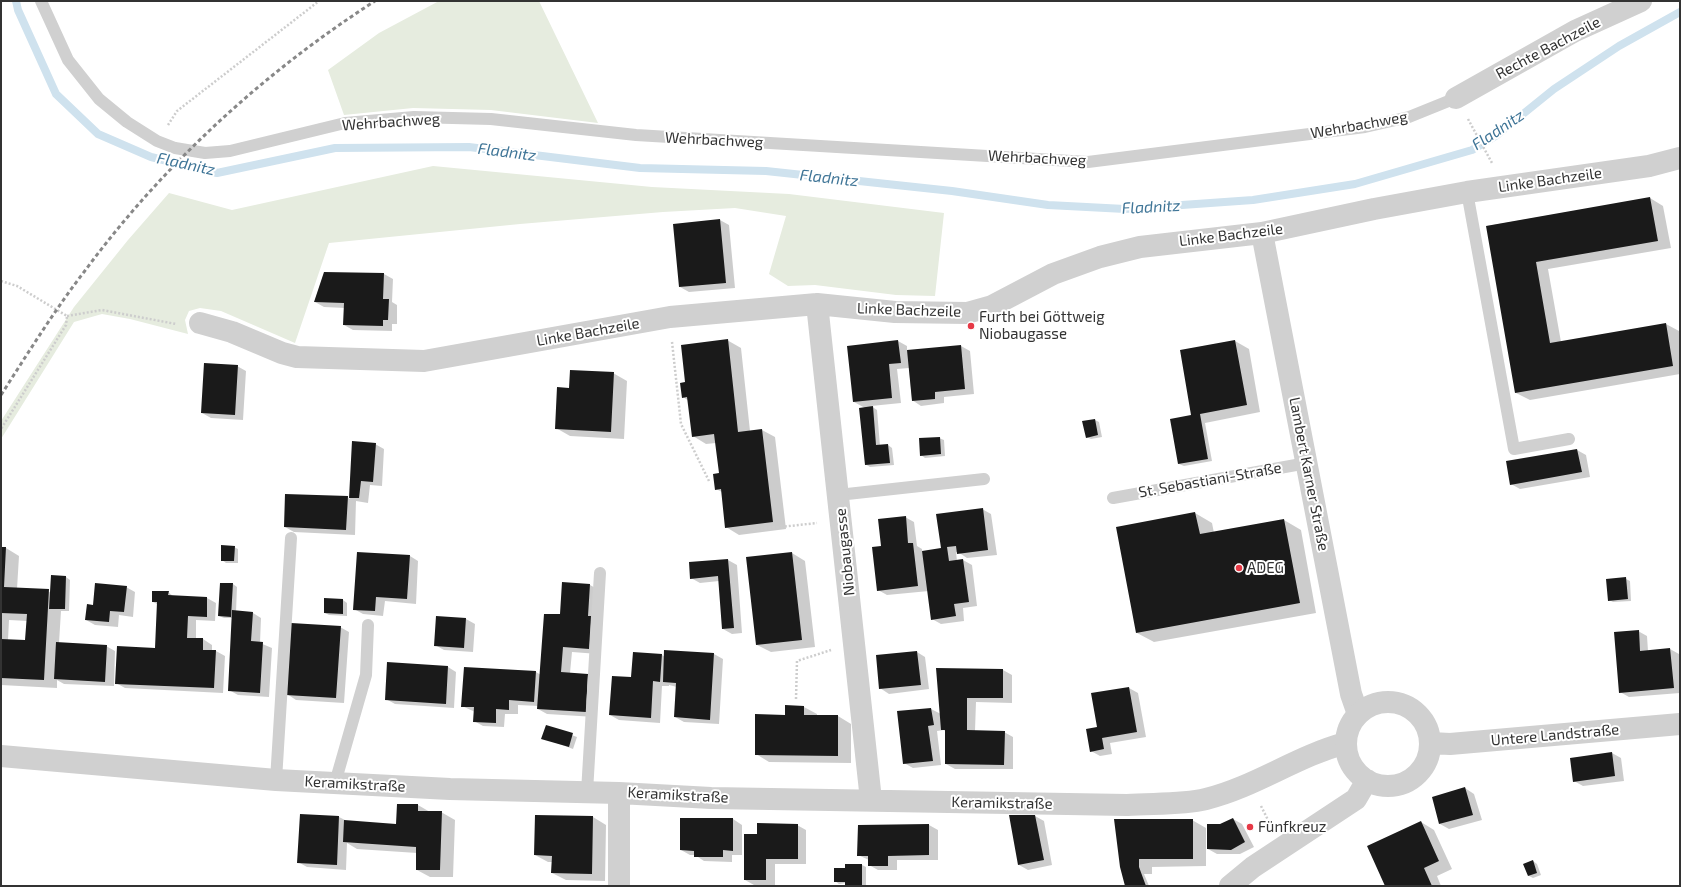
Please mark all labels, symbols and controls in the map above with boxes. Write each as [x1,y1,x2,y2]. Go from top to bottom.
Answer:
street label: Rechte Bachzeile [1493,13,1603,83]
water label: Fladnitz [1468,106,1528,154]
street label: Wehrbachweg [1309,108,1409,142]
street label: Wehrbachweg [341,110,441,134]
street label: Wehrbachweg [664,128,764,152]
water label: Fladnitz [477,139,537,165]
street label: Wehrbachweg [987,146,1087,170]
water label: Fladnitz [155,148,217,180]
street label: Linke Bachzeile [1497,164,1603,196]
water label: Fladnitz [799,165,859,191]
water label: Fladnitz [1121,196,1181,218]
street label: Linke Bachzeile [1178,220,1284,250]
street label: Linke Bachzeile [856,299,962,321]
place label: Furth bei Göttweig Niobaugasse [979,308,1105,343]
street label: Linke Bachzeile [535,314,641,350]
marker: Furth bei Göttweig Niobaugasse [966,321,976,331]
street label: Lambert Karner Straße [1285,395,1333,553]
street label: St. Sebastiani-Straße [1137,459,1283,501]
street label: Niobaugasse [831,507,859,597]
place label: ADEG [1247,559,1284,577]
marker: ADEG [1234,563,1244,573]
street label: Untere Landstraße [1490,720,1620,750]
street label: Keramikstraße [304,772,406,796]
street label: Keramikstraße [627,783,729,807]
street label: Keramikstraße [951,793,1053,813]
place label: Fünfkreuz [1258,818,1327,836]
marker: Fünfkreuz [1245,822,1255,832]

